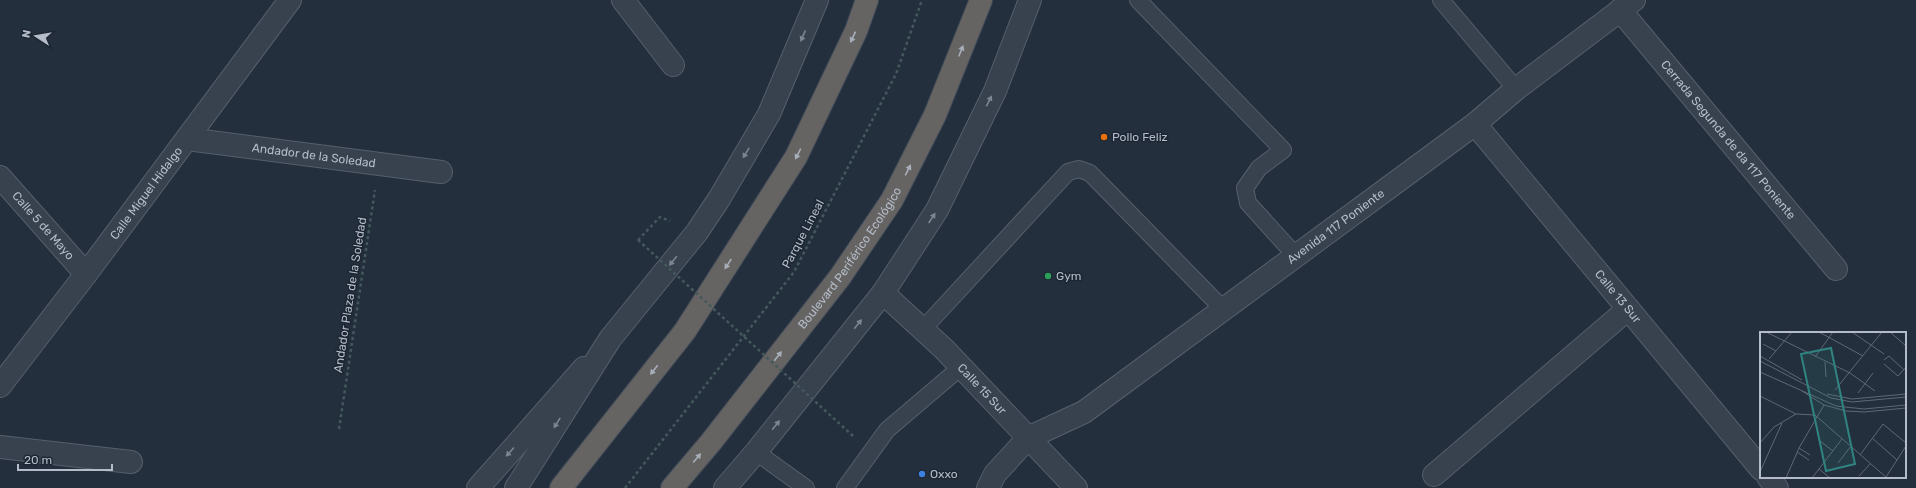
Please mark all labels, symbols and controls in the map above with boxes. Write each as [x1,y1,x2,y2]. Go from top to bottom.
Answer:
north arrow [16,16,56,56]
text: N [20,29,34,39]
one-way arrow [800,31,806,42]
one-way arrow [850,31,856,42]
one-way arrow [958,46,964,57]
street label: Cerrada Segunda de da 117 Poniente [1658,57,1799,222]
one-way arrow [986,95,992,107]
place label: Pollo Feliz [1112,130,1168,144]
marker: Pollo Feliz [1099,132,1109,142]
street label: Andador de la Soledad [251,141,377,170]
street label: Calle Miguel Hidalgo [107,144,185,242]
one-way arrow [742,147,749,159]
one-way arrow [794,148,801,160]
one-way arrow [905,164,911,175]
street label: Boulevard Periférico Ecológico [795,185,904,332]
street label: Avenida 117 Poniente [1284,186,1387,267]
street label: Calle 5 de Mayo [9,189,77,263]
street label: Parque Lineal [779,197,827,271]
one-way arrow [928,213,936,223]
street label: Andador Plaza de la Soledad [331,216,369,374]
one-way arrow [669,255,678,266]
one-way arrow [724,259,732,269]
street label: Calle 13 Sur [1592,267,1644,326]
place label: Gym [1056,269,1081,283]
marker: Gym [1043,271,1053,281]
one-way arrow [854,319,862,330]
inset map [1760,332,1906,478]
one-way arrow [773,351,782,362]
street label: Calle 15 Sur [955,361,1010,418]
one-way arrow [650,365,658,376]
one-way arrow [553,418,561,428]
one-way arrow [772,420,780,431]
scale bar [18,446,112,472]
one-way arrow [506,446,515,457]
text: 20 m [24,453,52,467]
one-way arrow [692,454,701,463]
place label: Oxxo [930,467,958,481]
marker: Oxxo [917,469,927,479]

